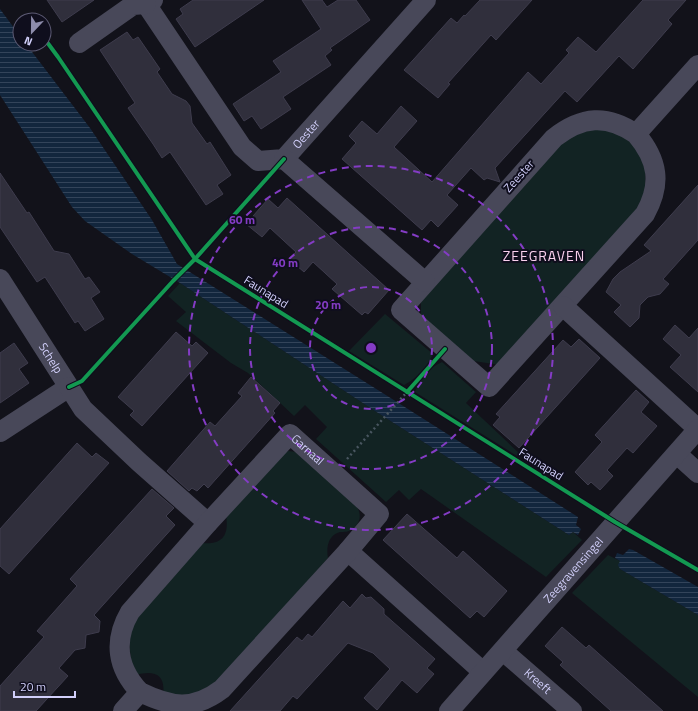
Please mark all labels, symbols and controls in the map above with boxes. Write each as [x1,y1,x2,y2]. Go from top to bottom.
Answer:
north arrow [12,12,52,52]
text: N [22,32,35,50]
street label: Oester [287,115,324,153]
street label: Zeester [499,155,539,196]
text: 60 m [229,210,255,229]
district label: ZEEGRAVEN [503,245,585,266]
text: 40 m [272,253,298,272]
street label: Faunapad [240,270,292,313]
text: 20 m [315,295,341,314]
street label: Schelp [34,339,68,377]
centre of rings [364,341,378,355]
street label: Garnaal [287,429,329,469]
street label: Faunapad [515,442,567,485]
street label: Zeegravensingel [539,532,608,607]
street label: Kreeft [520,663,557,699]
scale bar [14,673,75,699]
text: 20 m [20,677,46,696]

